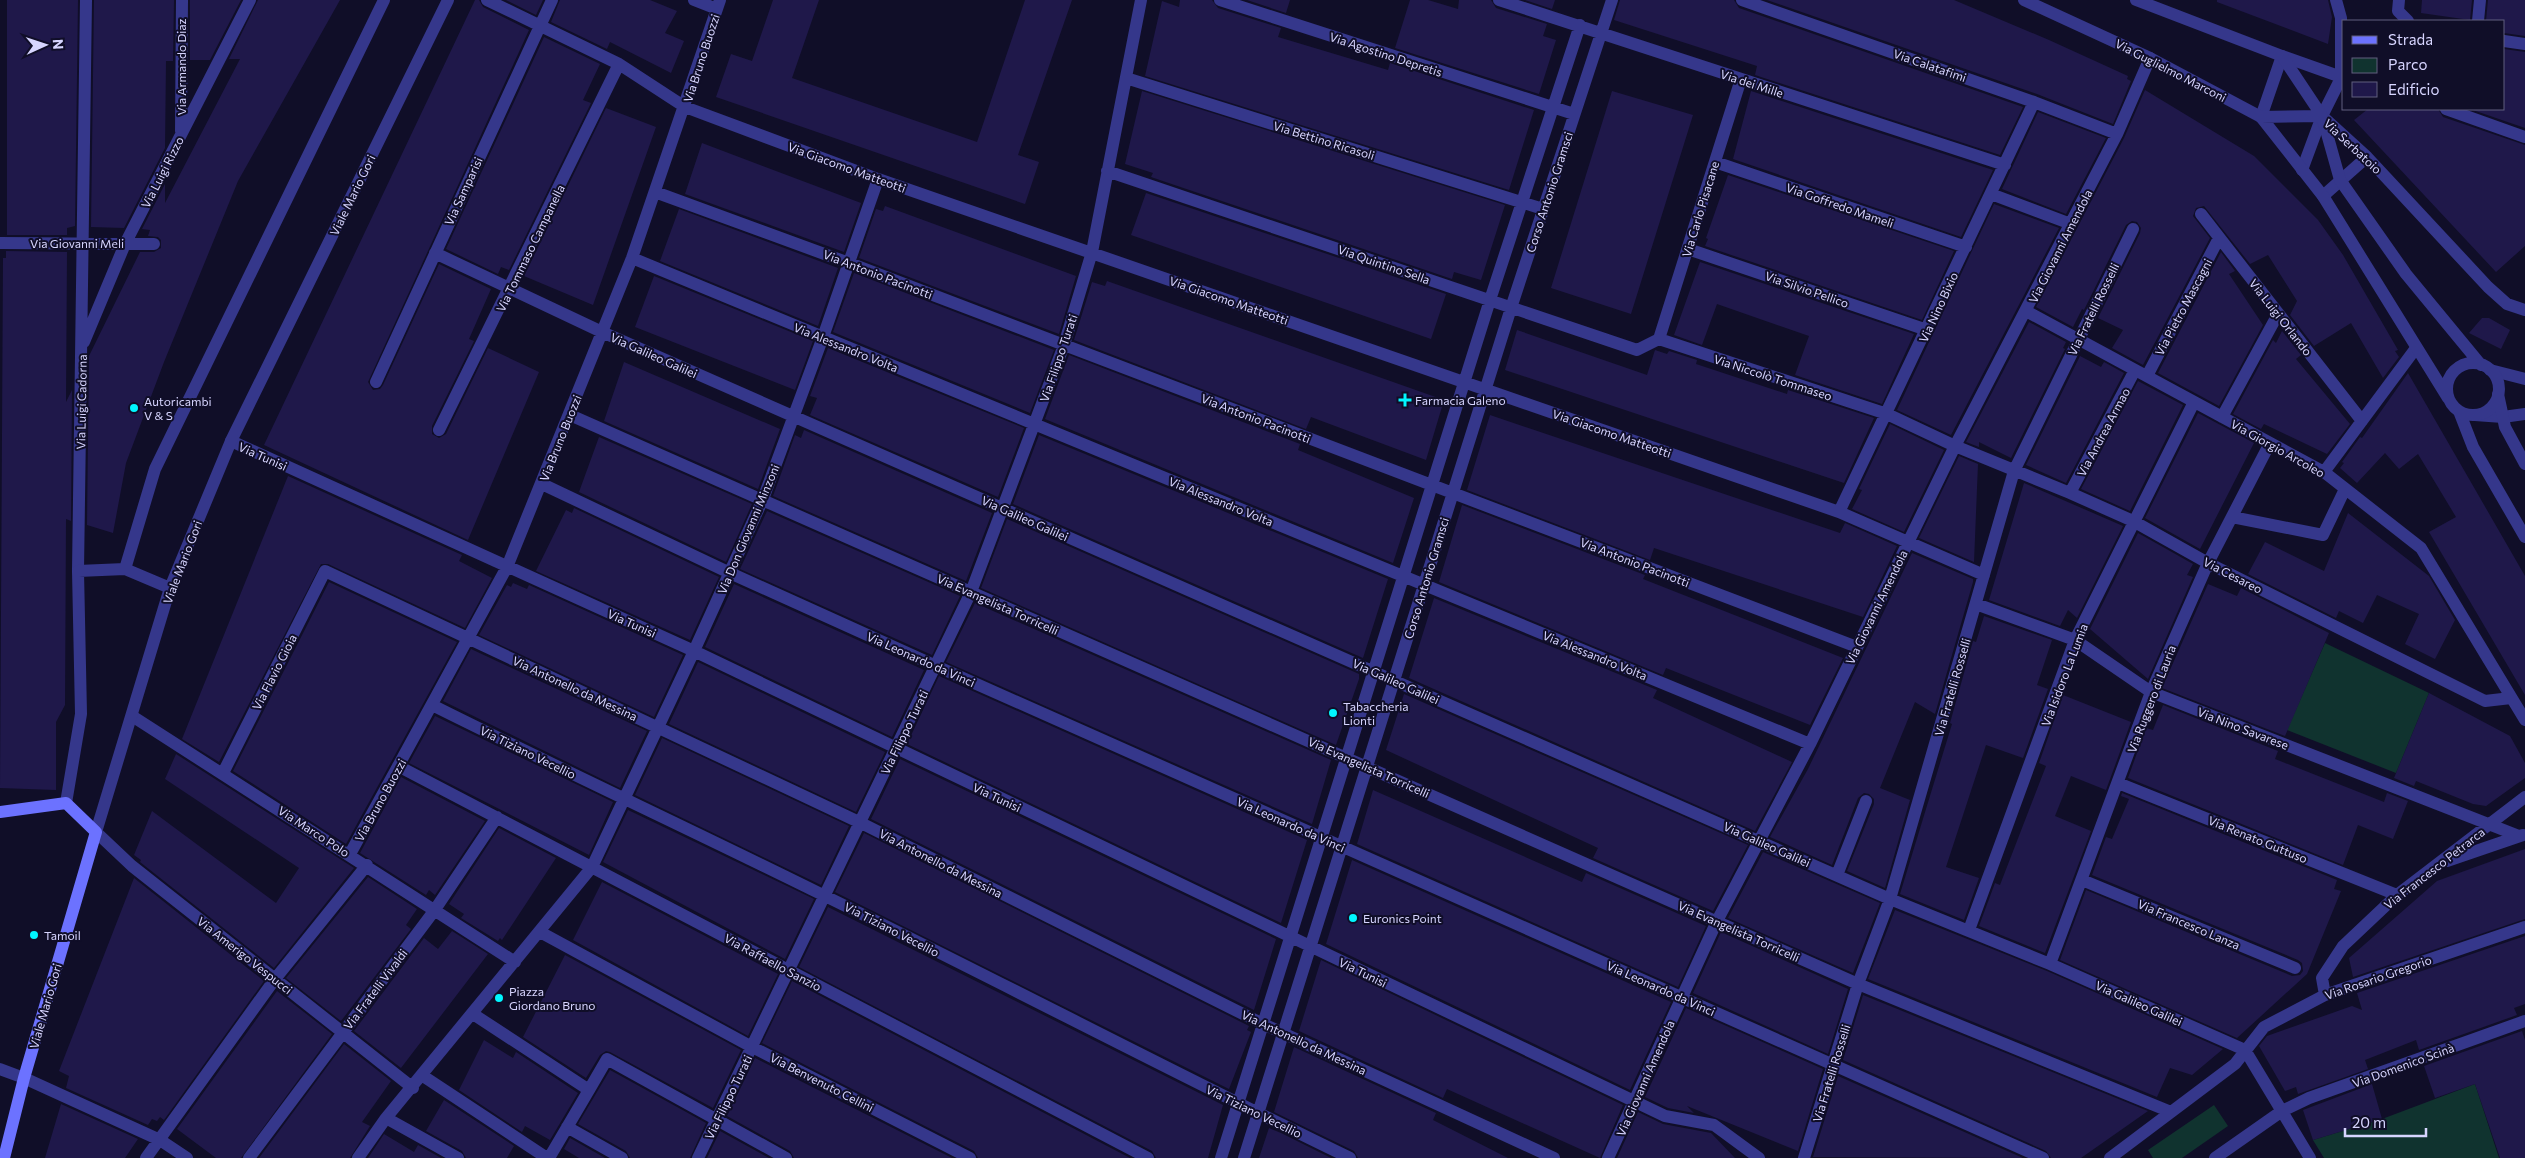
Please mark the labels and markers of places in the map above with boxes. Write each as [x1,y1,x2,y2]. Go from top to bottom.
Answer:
place label: Farmacia Galeno [1415,393,1506,407]
place label: Autoricambi V & S [144,394,212,422]
marker: Farmacia Galeno [1399,394,1411,406]
marker: Autoricambi V & S [128,402,140,414]
place label: Tabaccheria Lionti [1343,699,1409,727]
marker: Tabaccheria Lionti [1327,707,1339,719]
place label: Euronics Point [1363,911,1442,925]
marker: Euronics Point [1347,912,1359,924]
place label: Tamoil [44,928,81,942]
marker: Tamoil [28,929,40,941]
place label: Piazza Giordano Bruno [509,984,595,1012]
marker: Piazza Giordano Bruno [493,992,505,1004]

